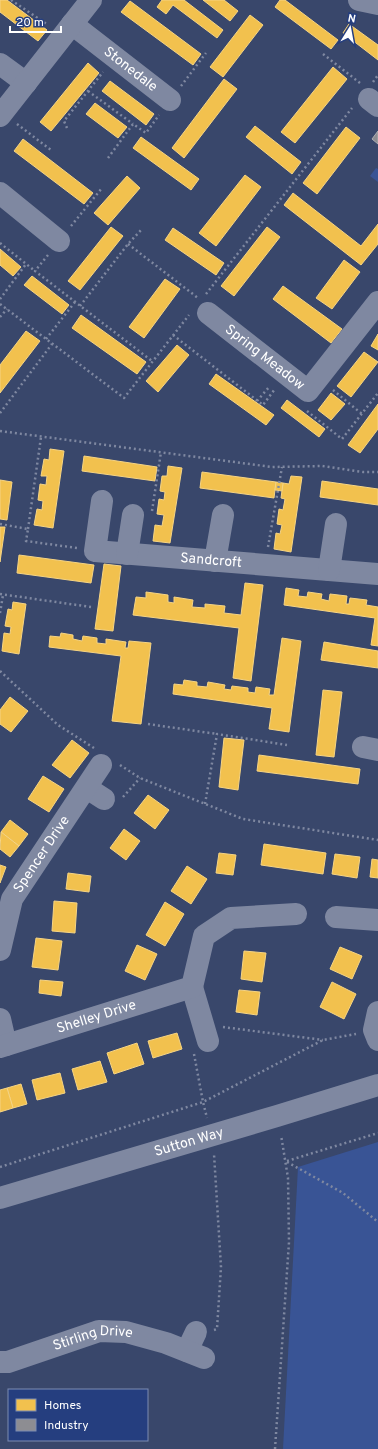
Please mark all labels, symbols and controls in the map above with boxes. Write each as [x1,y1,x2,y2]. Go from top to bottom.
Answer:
scale bar [10,8,61,34]
north arrow [330,8,370,48]
text: N [347,12,357,27]
text: 20 m [16,15,44,31]
street label: Stonedale [100,43,161,96]
street label: Spring Meadow [222,321,308,394]
street label: Sandcroft [180,549,243,571]
street label: Spencer Drive [10,813,73,896]
street label: Shelley Drive [54,996,138,1037]
street label: Sutton Way [152,1124,226,1160]
street label: Stirling Drive [51,1323,135,1355]
legend [8,1389,148,1441]
text: Homes [44,1398,81,1414]
text: Industry [44,1418,89,1434]

